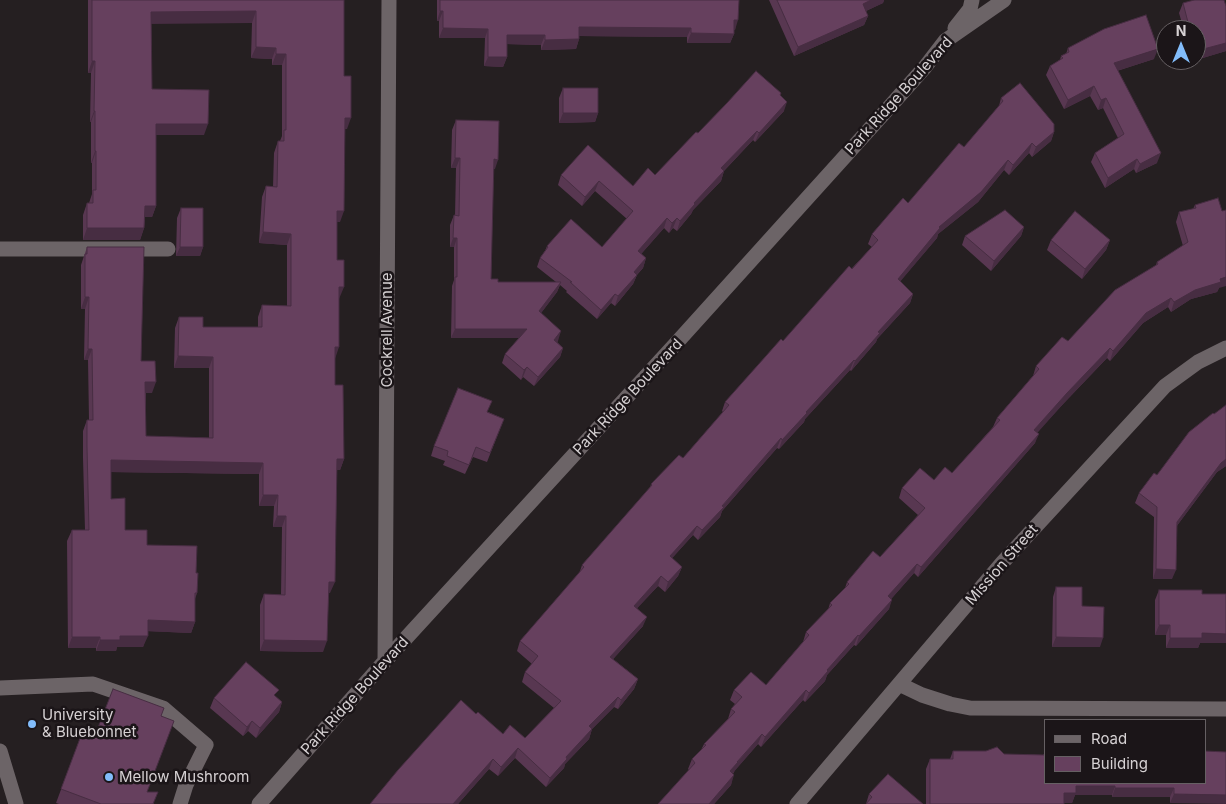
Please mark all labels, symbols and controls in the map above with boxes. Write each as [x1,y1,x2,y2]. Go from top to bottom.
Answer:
north arrow [1156,20,1206,70]
text: N [1176,22,1186,39]
street label: Park Ridge Boulevard [841,33,957,159]
street label: Cockrell Avenue [378,272,396,388]
street label: Park Ridge Boulevard [570,335,686,459]
street label: Mission Street [962,521,1042,609]
street label: Park Ridge Boulevard [297,633,413,759]
place label: University & Bluebonnet [42,706,136,741]
marker: University & Bluebonnet [26,718,38,730]
legend [1044,719,1206,784]
text: Road [1091,729,1127,748]
text: Building [1091,754,1148,773]
place label: Mellow Mushroom [119,768,250,786]
marker: Mellow Mushroom [103,771,115,783]

